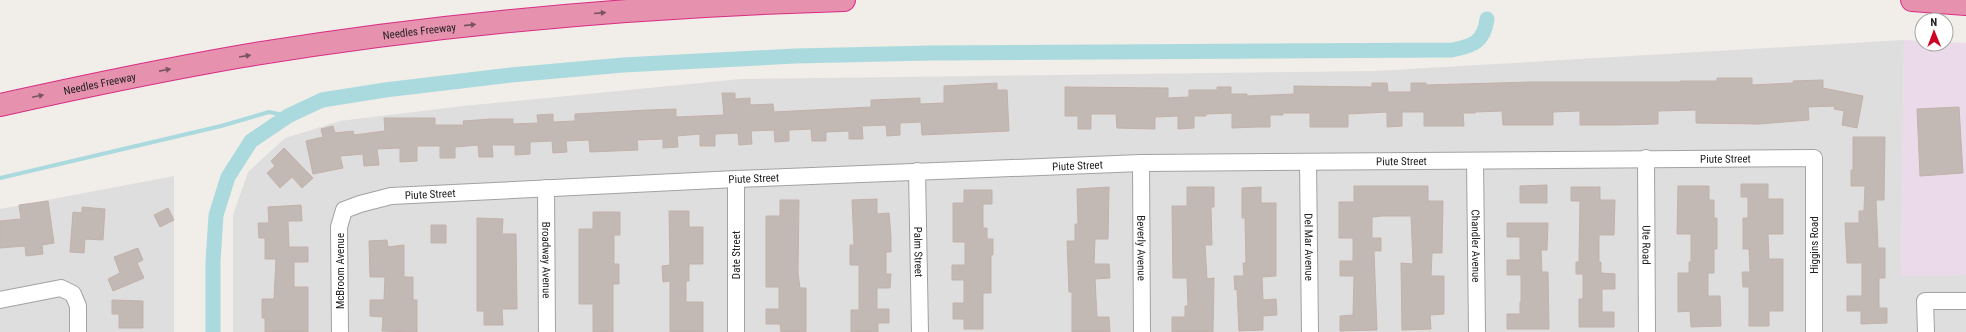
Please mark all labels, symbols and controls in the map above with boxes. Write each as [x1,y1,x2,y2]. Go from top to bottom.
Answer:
one-way arrow [594,10,606,16]
north arrow [1914,12,1954,52]
text: N [1930,16,1938,29]
street label: Needles Freeway [382,21,457,42]
one-way arrow [464,22,476,29]
one-way arrow [238,53,251,59]
one-way arrow [159,67,172,73]
street label: Needles Freeway [63,70,138,98]
one-way arrow [32,93,44,99]
street label: Piute Street [1700,152,1751,166]
street label: Piute Street [1376,155,1427,168]
street label: Piute Street [1052,159,1103,174]
street label: Piute Street [728,171,779,186]
street label: Piute Street [404,187,456,202]
street label: Chandler Avenue [1469,209,1482,283]
street label: Del Mar Avenue [1302,213,1315,281]
street label: Beverly Avenue [1134,215,1148,281]
street label: Higgins Road [1808,216,1821,274]
street label: Broadway Avenue [539,222,553,298]
street label: Ute Road [1639,225,1653,265]
street label: Palm Street [911,227,925,277]
street label: Date Street [730,231,743,279]
street label: McBroom Avenue [334,233,347,309]

